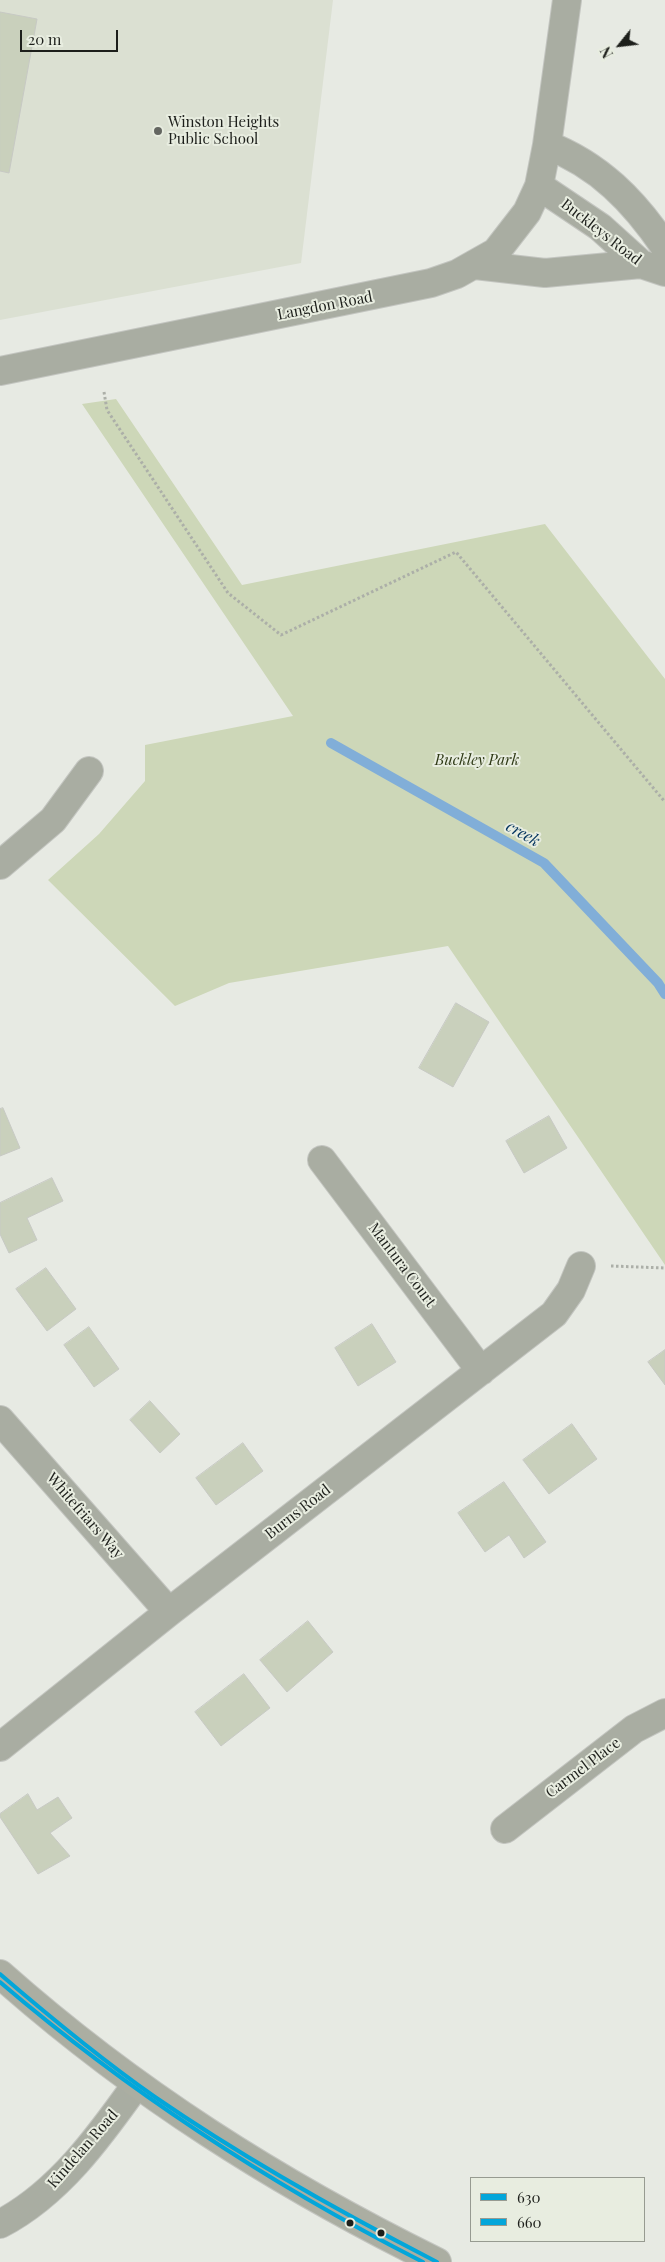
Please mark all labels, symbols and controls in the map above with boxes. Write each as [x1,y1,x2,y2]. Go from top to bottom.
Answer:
scale bar [22,20,120,52]
north arrow [595,20,645,70]
text: 20 m [28,29,61,49]
text: N [596,43,617,62]
place label: Winston Heights Public School [168,113,279,148]
marker: Winston Heights Public School [152,125,164,137]
street label: Buckleys Road [557,195,645,269]
street label: Langdon Road [276,288,374,324]
park label: Buckley Park [435,751,519,769]
water label: creek [503,817,543,851]
street label: Mantura Court [365,1219,439,1311]
street label: Whitefriars Way [43,1469,127,1563]
street label: Burns Road [262,1481,334,1543]
street label: Carmel Place [542,1734,624,1802]
street label: Kindelan Road [44,2106,122,2192]
legend [470,2177,645,2242]
text: 630 [517,2187,541,2207]
text: 660 [517,2212,542,2232]
unlabelled marker [345,2218,355,2228]
unlabelled marker [376,2228,386,2238]

